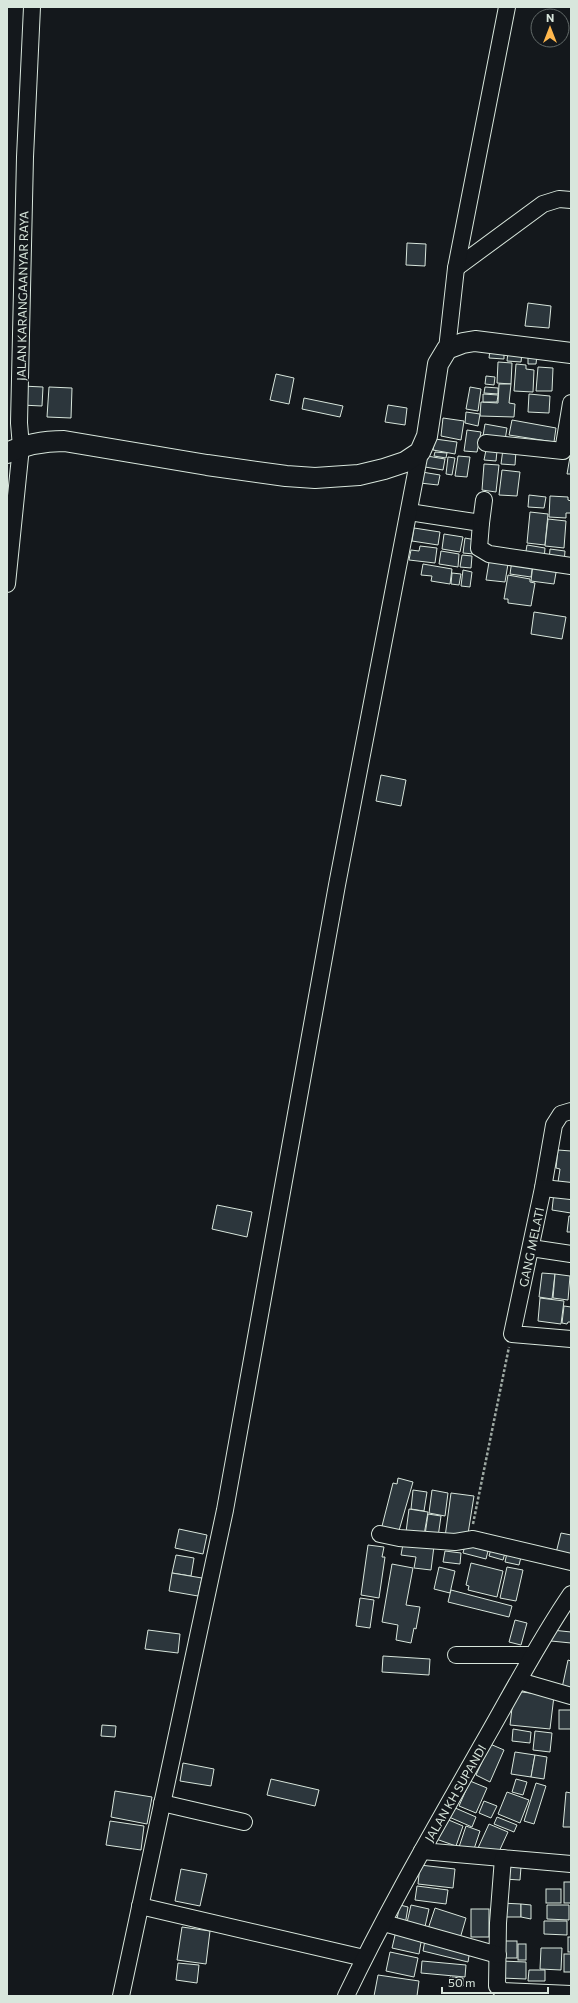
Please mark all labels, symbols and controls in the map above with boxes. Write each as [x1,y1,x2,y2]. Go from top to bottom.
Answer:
north arrow [530,8,570,48]
text: N [546,11,554,24]
street label: JALAN KARANGAANYAR RAYA [14,211,31,381]
street label: GANG MELATI [516,1206,546,1288]
street label: JALAN KH SUPANDI [421,1742,489,1845]
scale bar [442,1969,548,1995]
text: 50 m [448,1975,476,1989]

